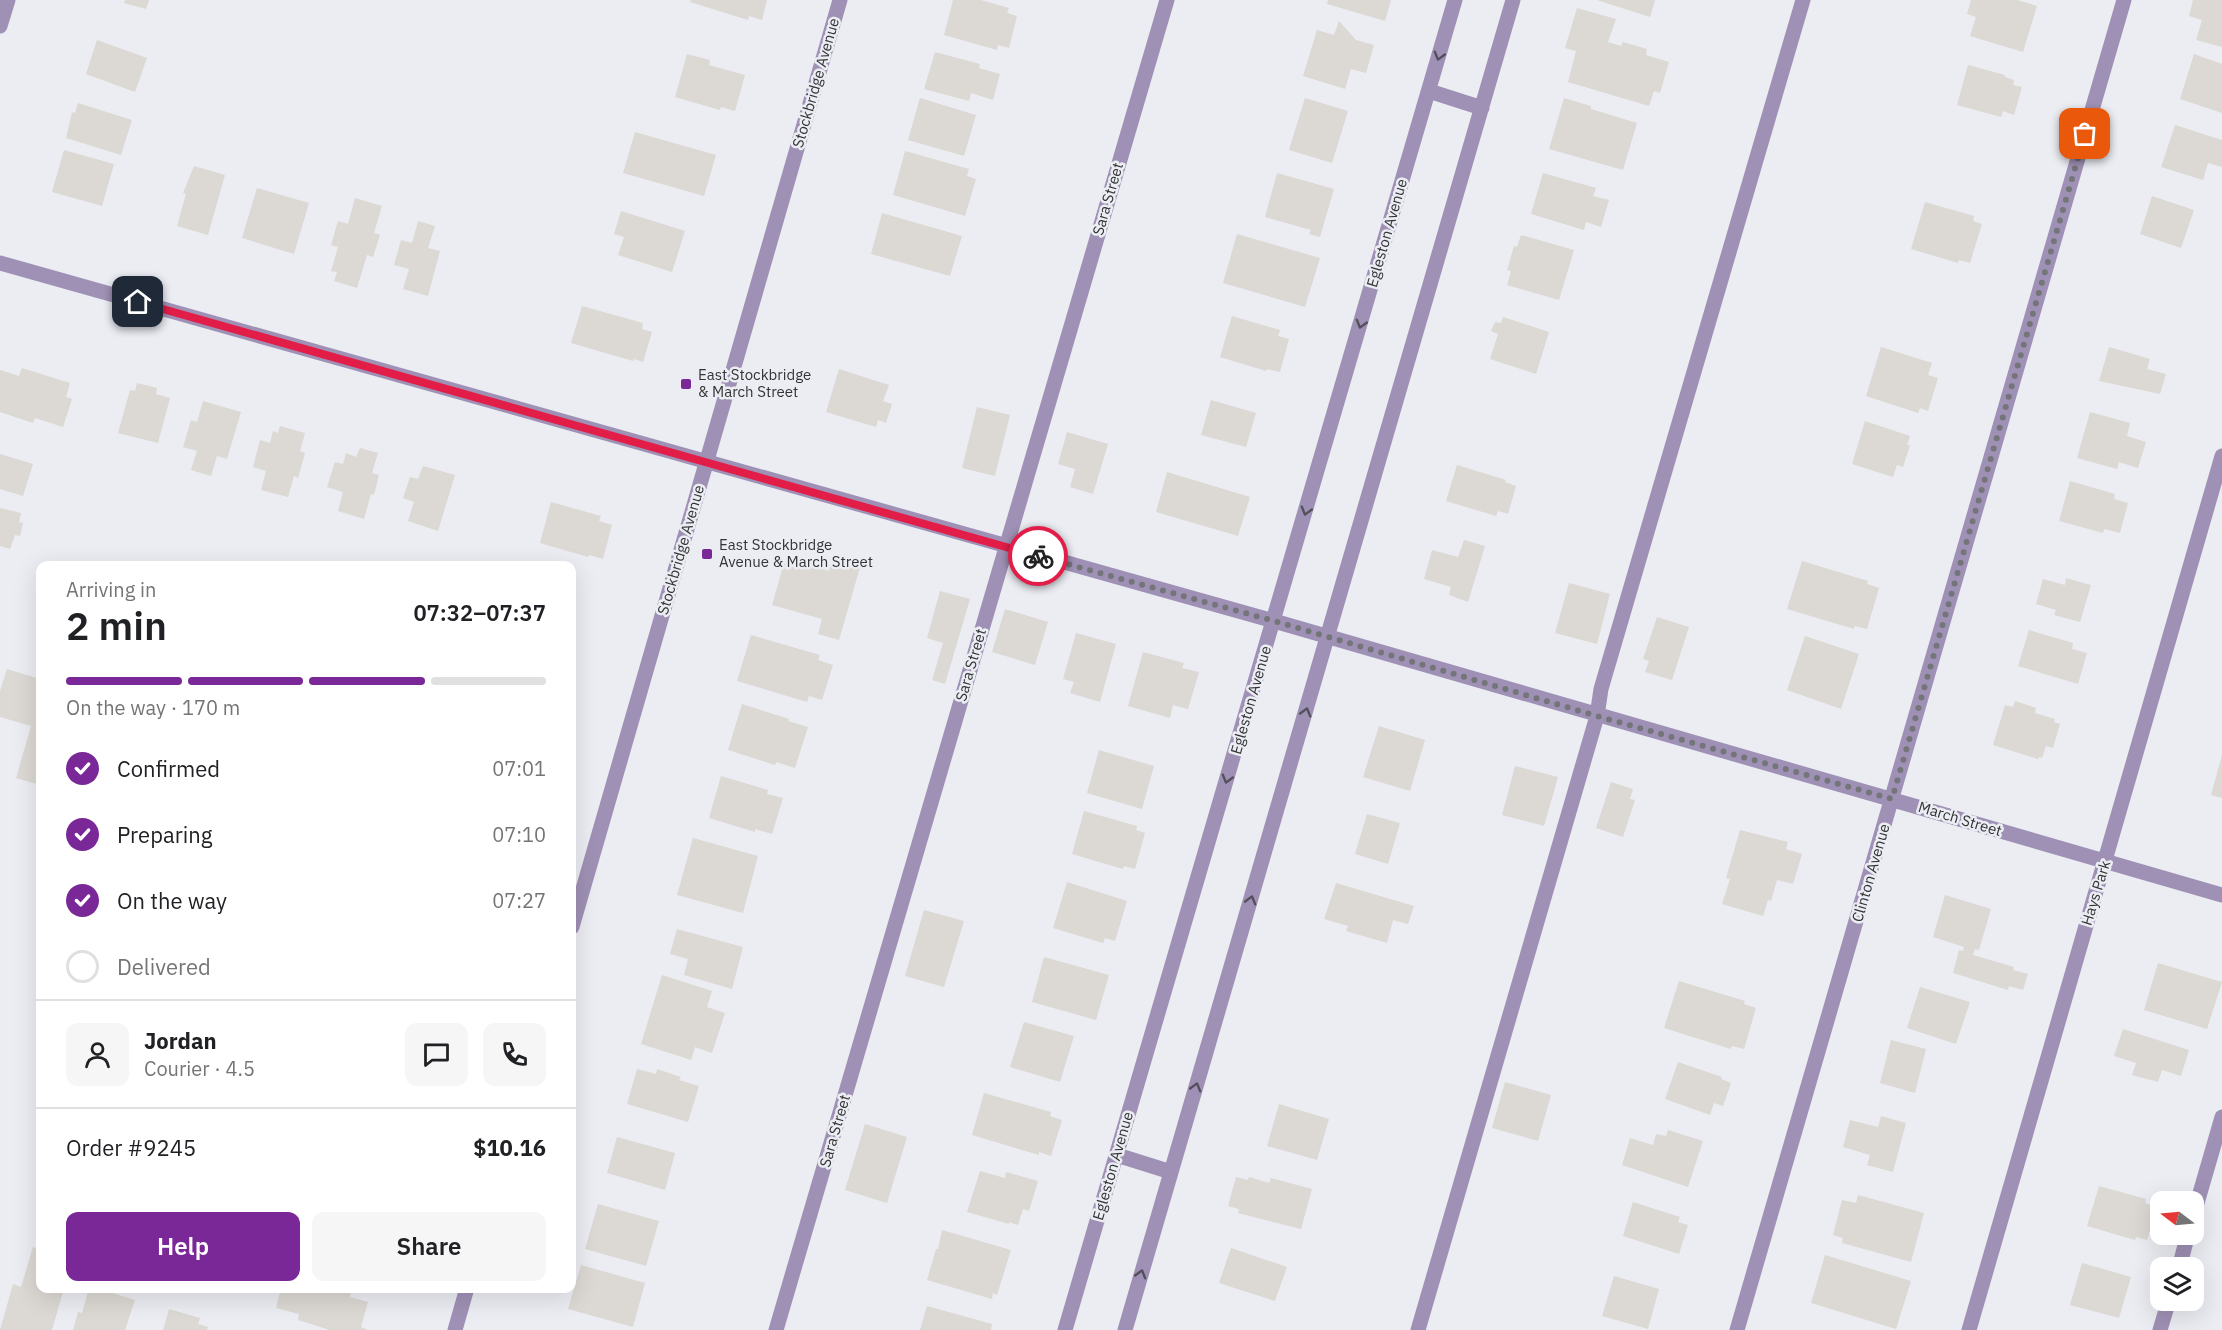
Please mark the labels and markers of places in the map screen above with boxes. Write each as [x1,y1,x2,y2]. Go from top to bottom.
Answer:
pin [2059,108,2110,159]
pin [112,276,163,327]
place label: East Stockbridge & March Street [698,365,811,401]
marker: East Stockbridge & March Street [679,377,693,391]
place label: East Stockbridge Avenue & March Street [719,535,873,571]
marker: East Stockbridge Avenue & March Street [700,547,714,561]

